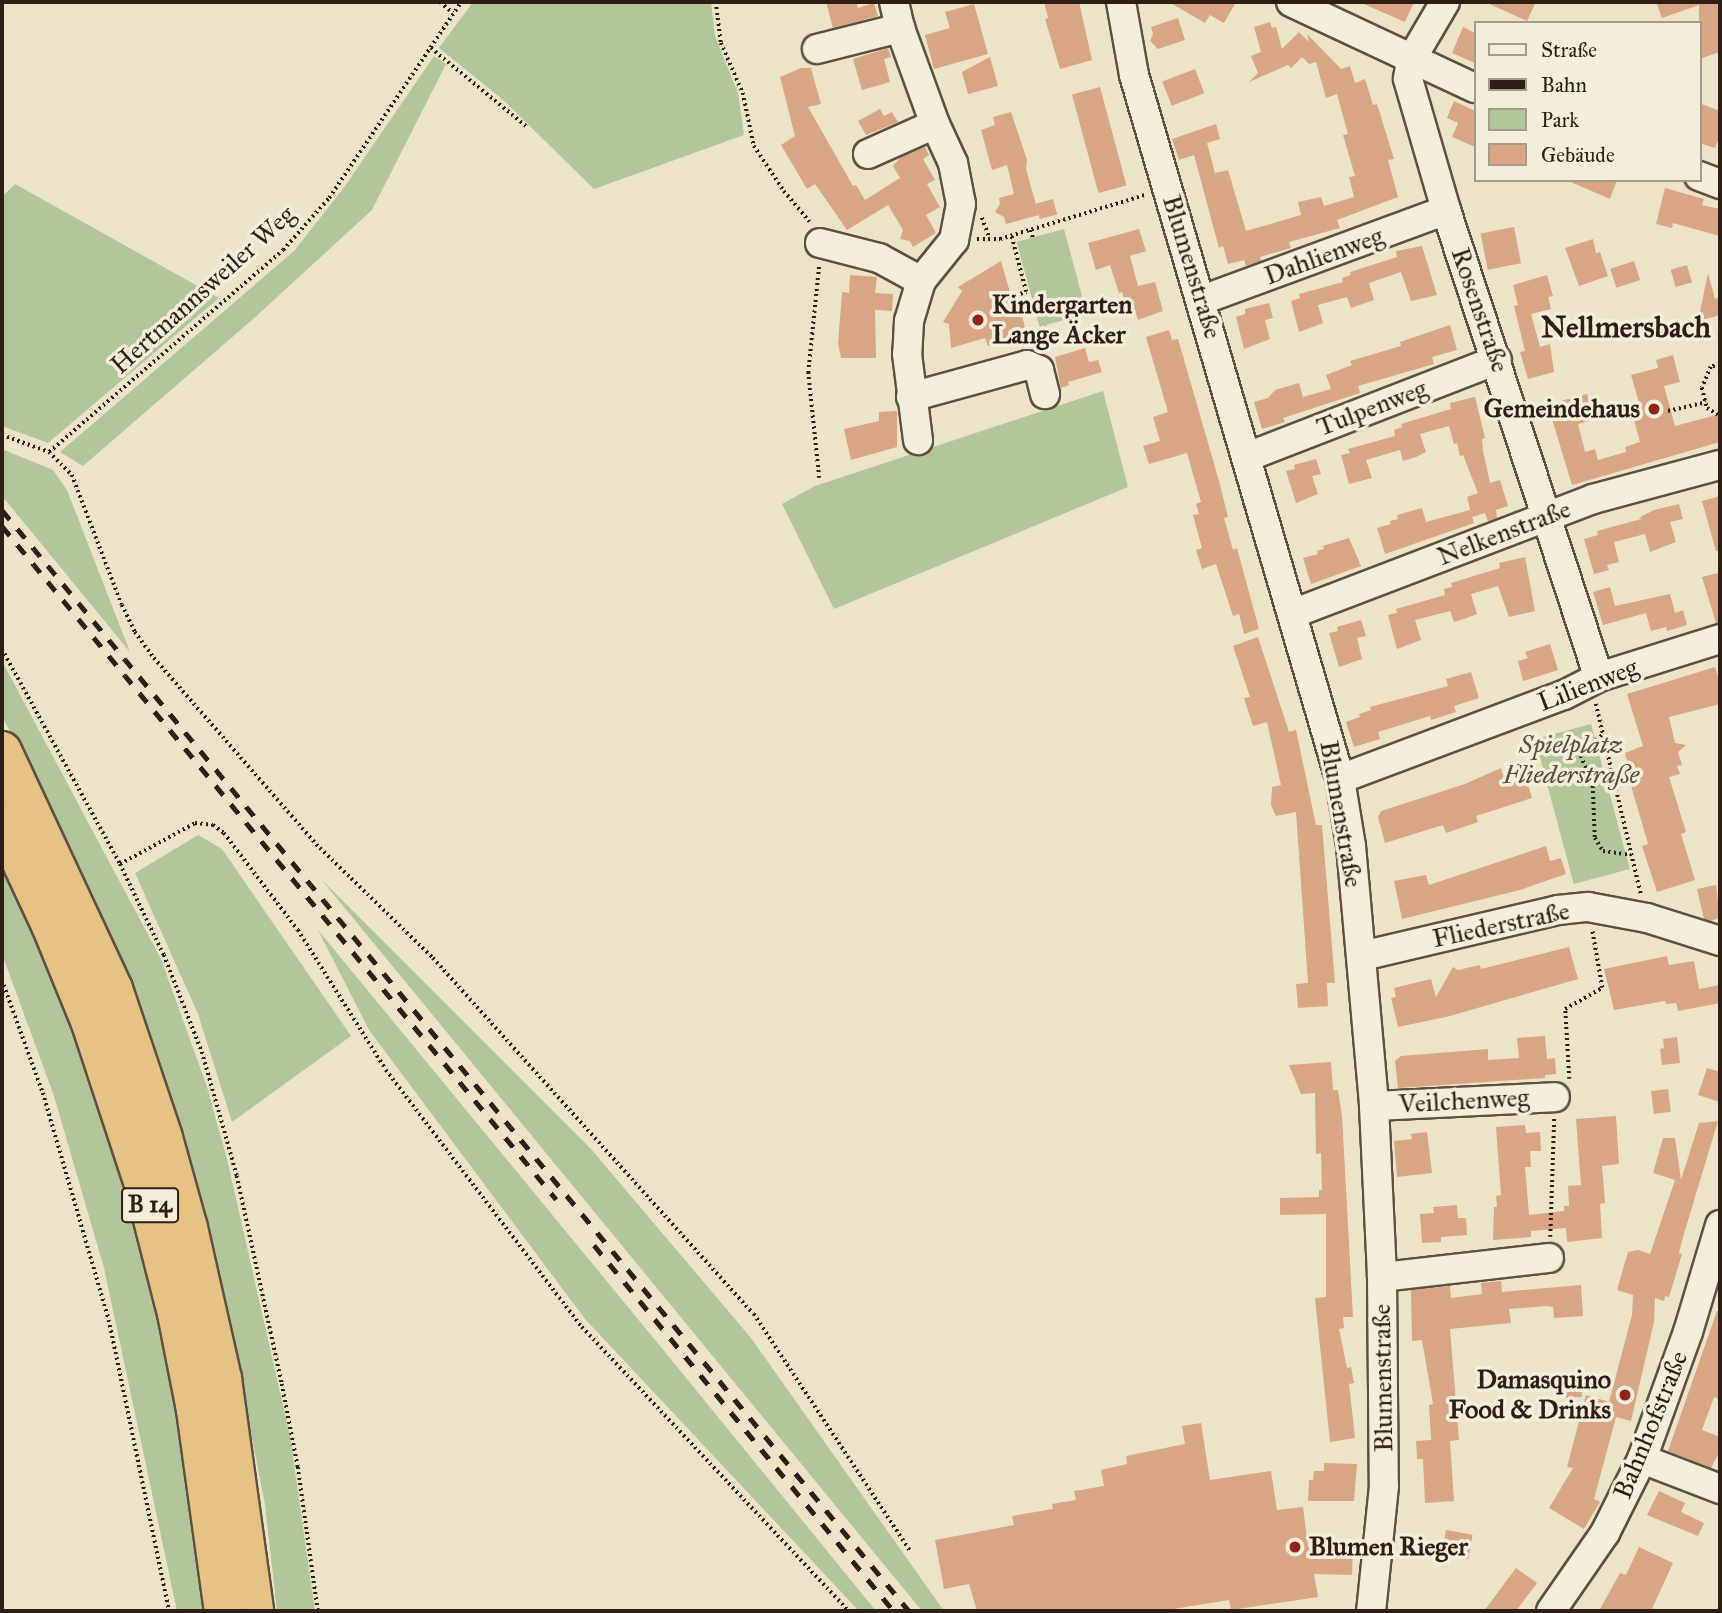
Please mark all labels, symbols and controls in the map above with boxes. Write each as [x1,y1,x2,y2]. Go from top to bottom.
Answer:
legend [1474,21,1701,182]
text: Straße [1541,37,1597,63]
text: Bahn [1541,72,1587,98]
text: Park [1541,107,1579,133]
text: Gebäude [1541,142,1615,168]
street label: Blumenstraße [1155,192,1229,342]
street label: Hertmannsweiler Weg [105,199,301,381]
street label: Dahlienweg [1260,220,1388,292]
street label: Rosenstraße [1444,244,1516,376]
place label: Kindergarten Lange Äcker [992,289,1132,350]
district label: Nellmersbach [1541,309,1711,345]
marker: Kindergarten Lange Äcker [970,312,986,328]
street label: Tulpenweg [1312,373,1432,443]
place label: Gemeindehaus [1484,393,1640,425]
marker: Gemeindehaus [1646,401,1662,417]
street label: Nelkenstraße [1433,493,1575,573]
street label: Lilienweg [1533,652,1643,718]
park label: Spielplatz Fliederstraße [1503,729,1639,790]
street label: Blumenstraße [1313,738,1369,890]
street label: Fliederstraße [1430,895,1572,955]
street label: Veilchenweg [1398,1082,1530,1120]
road number: B 14 [120,1184,180,1226]
street label: Blumenstraße [1366,1304,1400,1452]
street label: Bahnhofstraße [1607,1346,1695,1504]
place label: Damasquino Food & Drinks [1449,1364,1611,1426]
marker: Damasquino Food & Drinks [1617,1387,1633,1403]
place label: Blumen Rieger [1309,1531,1468,1563]
marker: Blumen Rieger [1287,1539,1303,1555]

